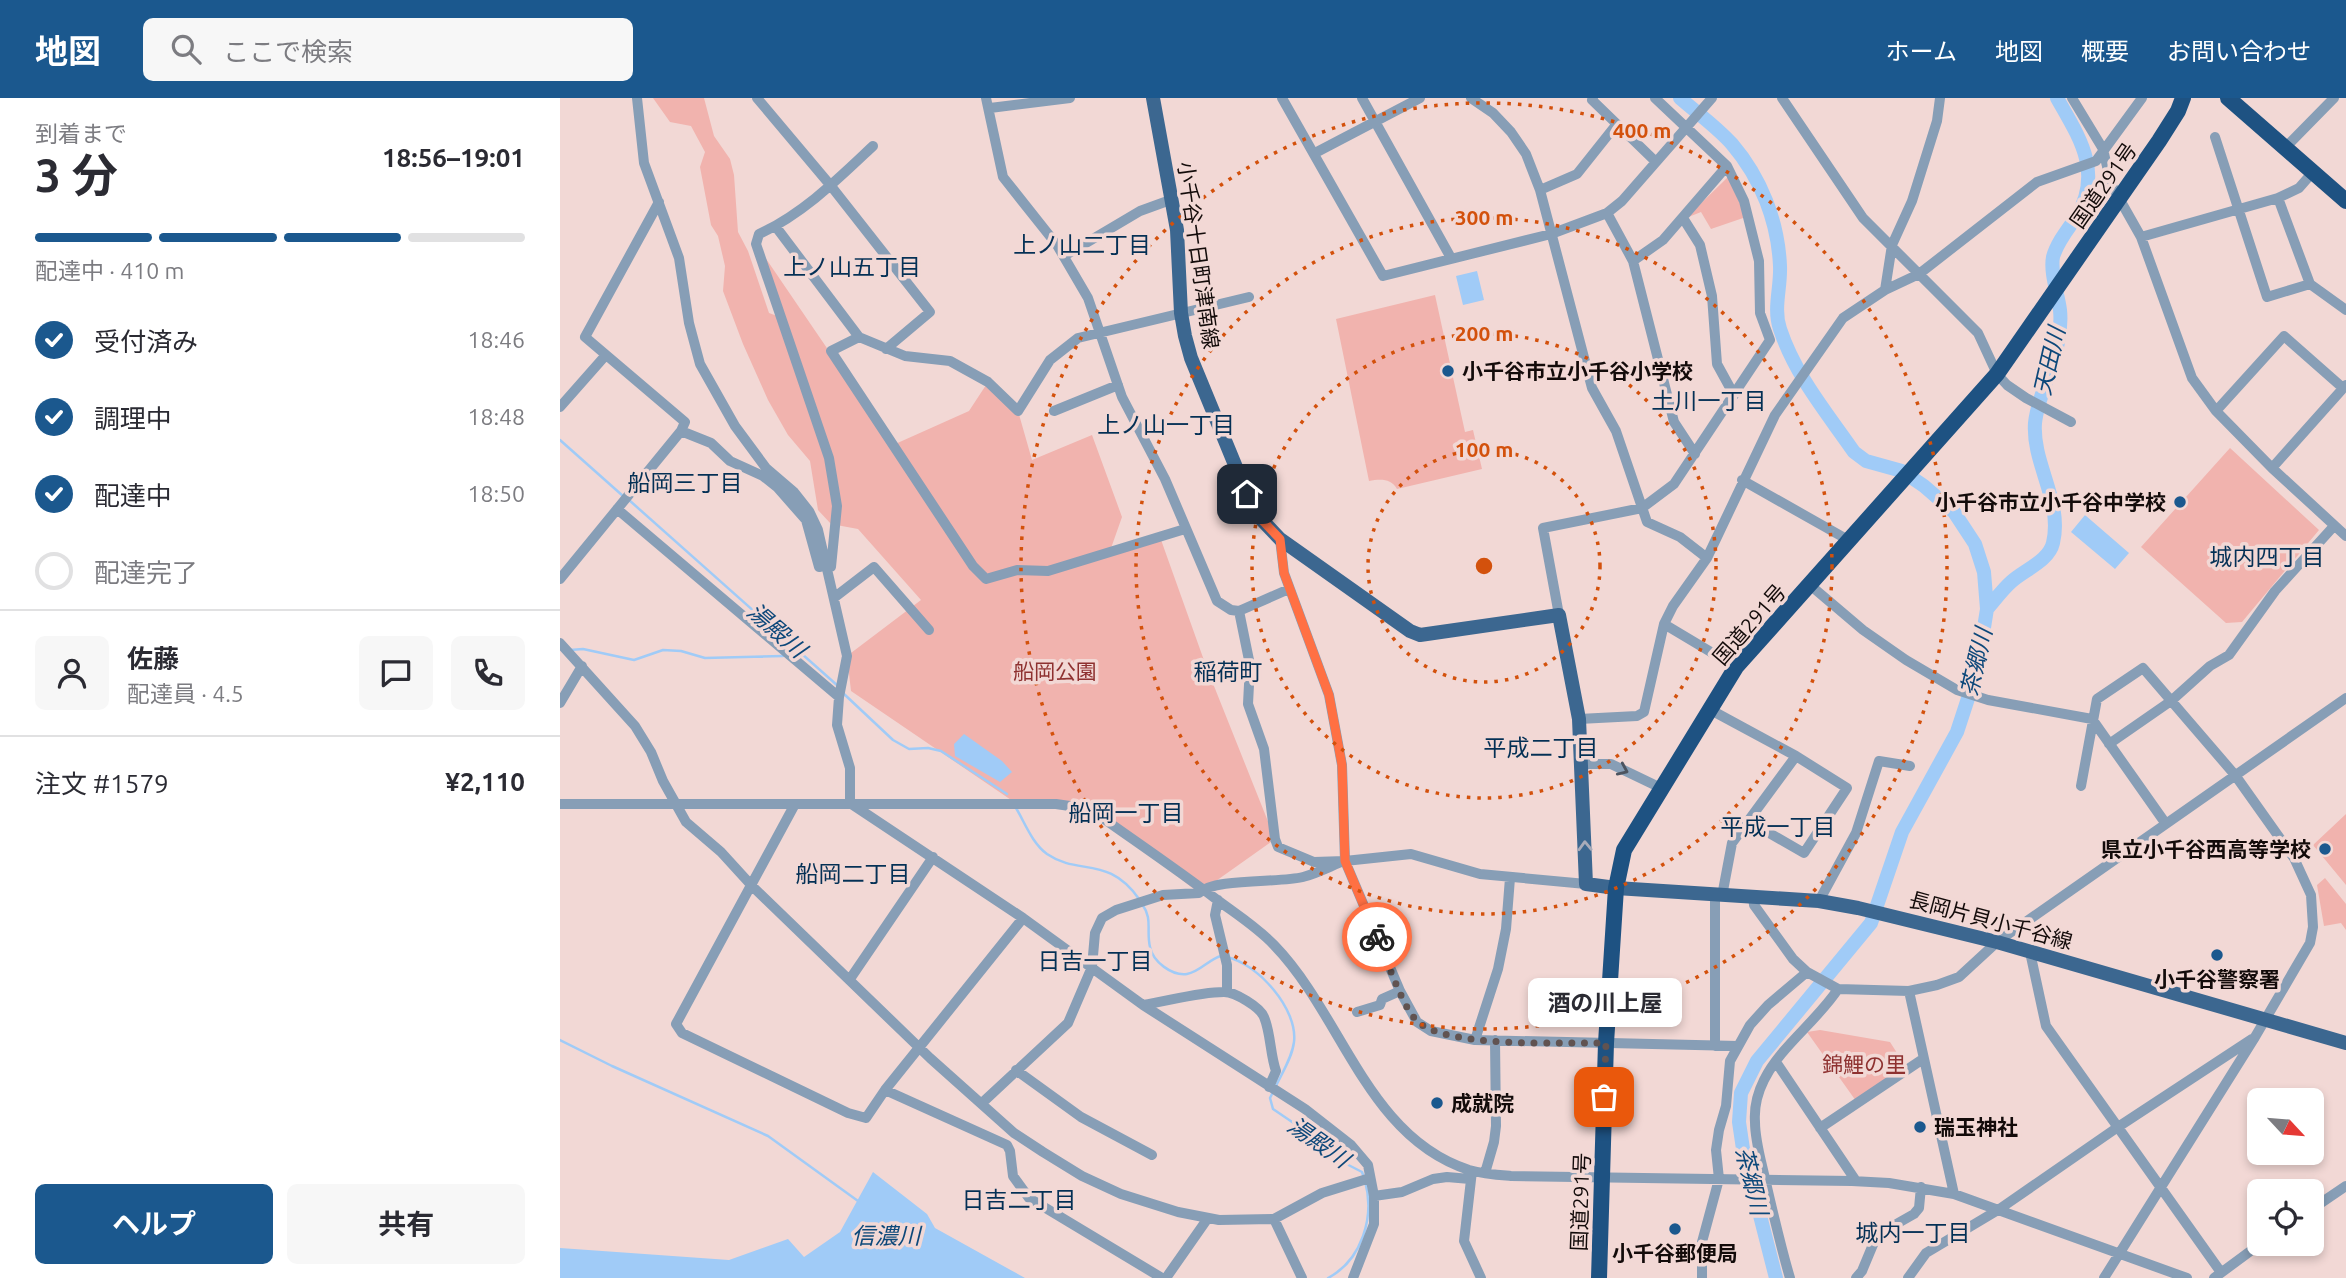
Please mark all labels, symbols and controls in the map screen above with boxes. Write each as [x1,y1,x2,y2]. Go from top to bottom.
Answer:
search box [143,18,633,81]
icon: search [167,30,205,68]
text: 地図 [35,32,101,69]
text: ここで検索 [223,37,353,66]
text: ホーム [1886,38,1957,65]
text: 地図 [1995,38,2043,65]
text: 概要 [2081,38,2129,65]
text: お問い合わせ [2167,38,2311,65]
text: 400 m [1613,118,1671,142]
text: 到着まで [35,121,127,146]
street label: 国道291号 [2065,138,2141,232]
text: 18:56–19:01 [382,143,525,172]
text: 3 分 [35,149,118,201]
street label: 小千谷十日町津南線 [1174,160,1224,350]
text: 300 m [1455,205,1513,229]
district label: 上ノ山二丁目 [1013,232,1151,257]
district label: 上ノ山五丁目 [783,254,921,279]
text: 配達中 · 410 m [35,258,184,283]
icon: check [35,321,73,359]
text: 200 m [1455,321,1513,345]
water label: 天田川 [2029,322,2070,397]
text: 受付済み [94,327,198,356]
text: 18:46 [467,327,525,352]
place label: 小千谷市立小千谷小学校 [1462,359,1693,383]
marker: 小千谷市立小千谷小学校 [1440,363,1456,379]
district label: 土川一丁目 [1652,388,1767,413]
icon: check [35,398,73,436]
text: 調理中 [94,404,172,433]
text: 18:48 [467,404,525,429]
district label: 上ノ山一丁目 [1097,412,1235,437]
text: 100 m [1455,437,1513,461]
pin [1217,464,1277,524]
district label: 船岡三丁目 [628,470,743,495]
icon: check [35,475,73,513]
icon: home [1228,475,1266,513]
text: 配達中 [94,481,172,510]
text: 18:50 [467,481,525,506]
place label: 小千谷市立小千谷中学校 [1935,490,2166,514]
marker: 小千谷市立小千谷中学校 [2172,494,2188,510]
district label: 城内四丁目 [2210,544,2325,569]
centre of rings [1472,554,1496,578]
text: 配達完了 [94,558,198,587]
street label: 国道291号 [1708,579,1790,669]
water label: 湯殿川 [743,598,814,664]
water label: 茶郷川 [1956,623,1997,698]
button: person [35,636,109,710]
button: chat [359,636,433,710]
button: phone [451,636,525,710]
text: 佐藤 [127,644,179,673]
park label: 船岡公園 [1013,659,1097,683]
district label: 稲荷町 [1194,659,1263,684]
text: 配達員 · 4.5 [127,681,244,706]
district label: 平成二丁目 [1484,735,1599,760]
one-way arrow [1616,762,1629,776]
text: ¥2,110 [445,767,525,796]
text: 注文 #1579 [35,769,169,798]
district label: 船岡一丁目 [1069,800,1184,825]
district label: 平成一丁目 [1721,814,1836,839]
place label: 県立小千谷西高等学校 [2101,837,2311,861]
one-way arrow [1577,840,1593,851]
marker: 県立小千谷西高等学校 [2317,841,2333,857]
district label: 船岡二丁目 [796,861,911,886]
street label: 長岡片貝小千谷線 [1907,887,2075,953]
courier [1342,902,1412,972]
icon: bike [1358,918,1396,956]
marker: 小千谷警察署 [2209,947,2225,963]
district label: 日吉一丁目 [1038,948,1153,973]
place label: 小千谷警察署 [2154,967,2280,991]
callout: 酒の川上屋 [1527,978,1681,1027]
text: 酒の川上屋 [1548,990,1663,1015]
park label: 錦鯉の里 [1822,1052,1906,1076]
pin [1574,1067,1634,1127]
icon: bag [1585,1078,1623,1116]
north arrow [2247,1088,2324,1166]
map controls [2247,1088,2324,1256]
place label: 成就院 [1451,1091,1514,1115]
marker: 成就院 [1429,1095,1445,1111]
water label: 湯殿川 [1284,1112,1357,1174]
place label: 瑞玉神社 [1934,1115,2018,1139]
marker: 瑞玉神社 [1912,1119,1928,1135]
water label: 茶郷川 [1732,1145,1773,1220]
street label: 国道291号 [1566,1152,1594,1252]
button: locate [2247,1179,2324,1256]
button: ヘルプ [35,1184,273,1264]
button: 共有 [287,1184,525,1264]
district label: 日吉二丁目 [962,1187,1077,1212]
district label: 城内一丁目 [1856,1220,1971,1245]
marker: 小千谷郵便局 [1667,1221,1683,1237]
water label: 信濃川 [852,1223,924,1248]
place label: 小千谷郵便局 [1612,1241,1738,1265]

